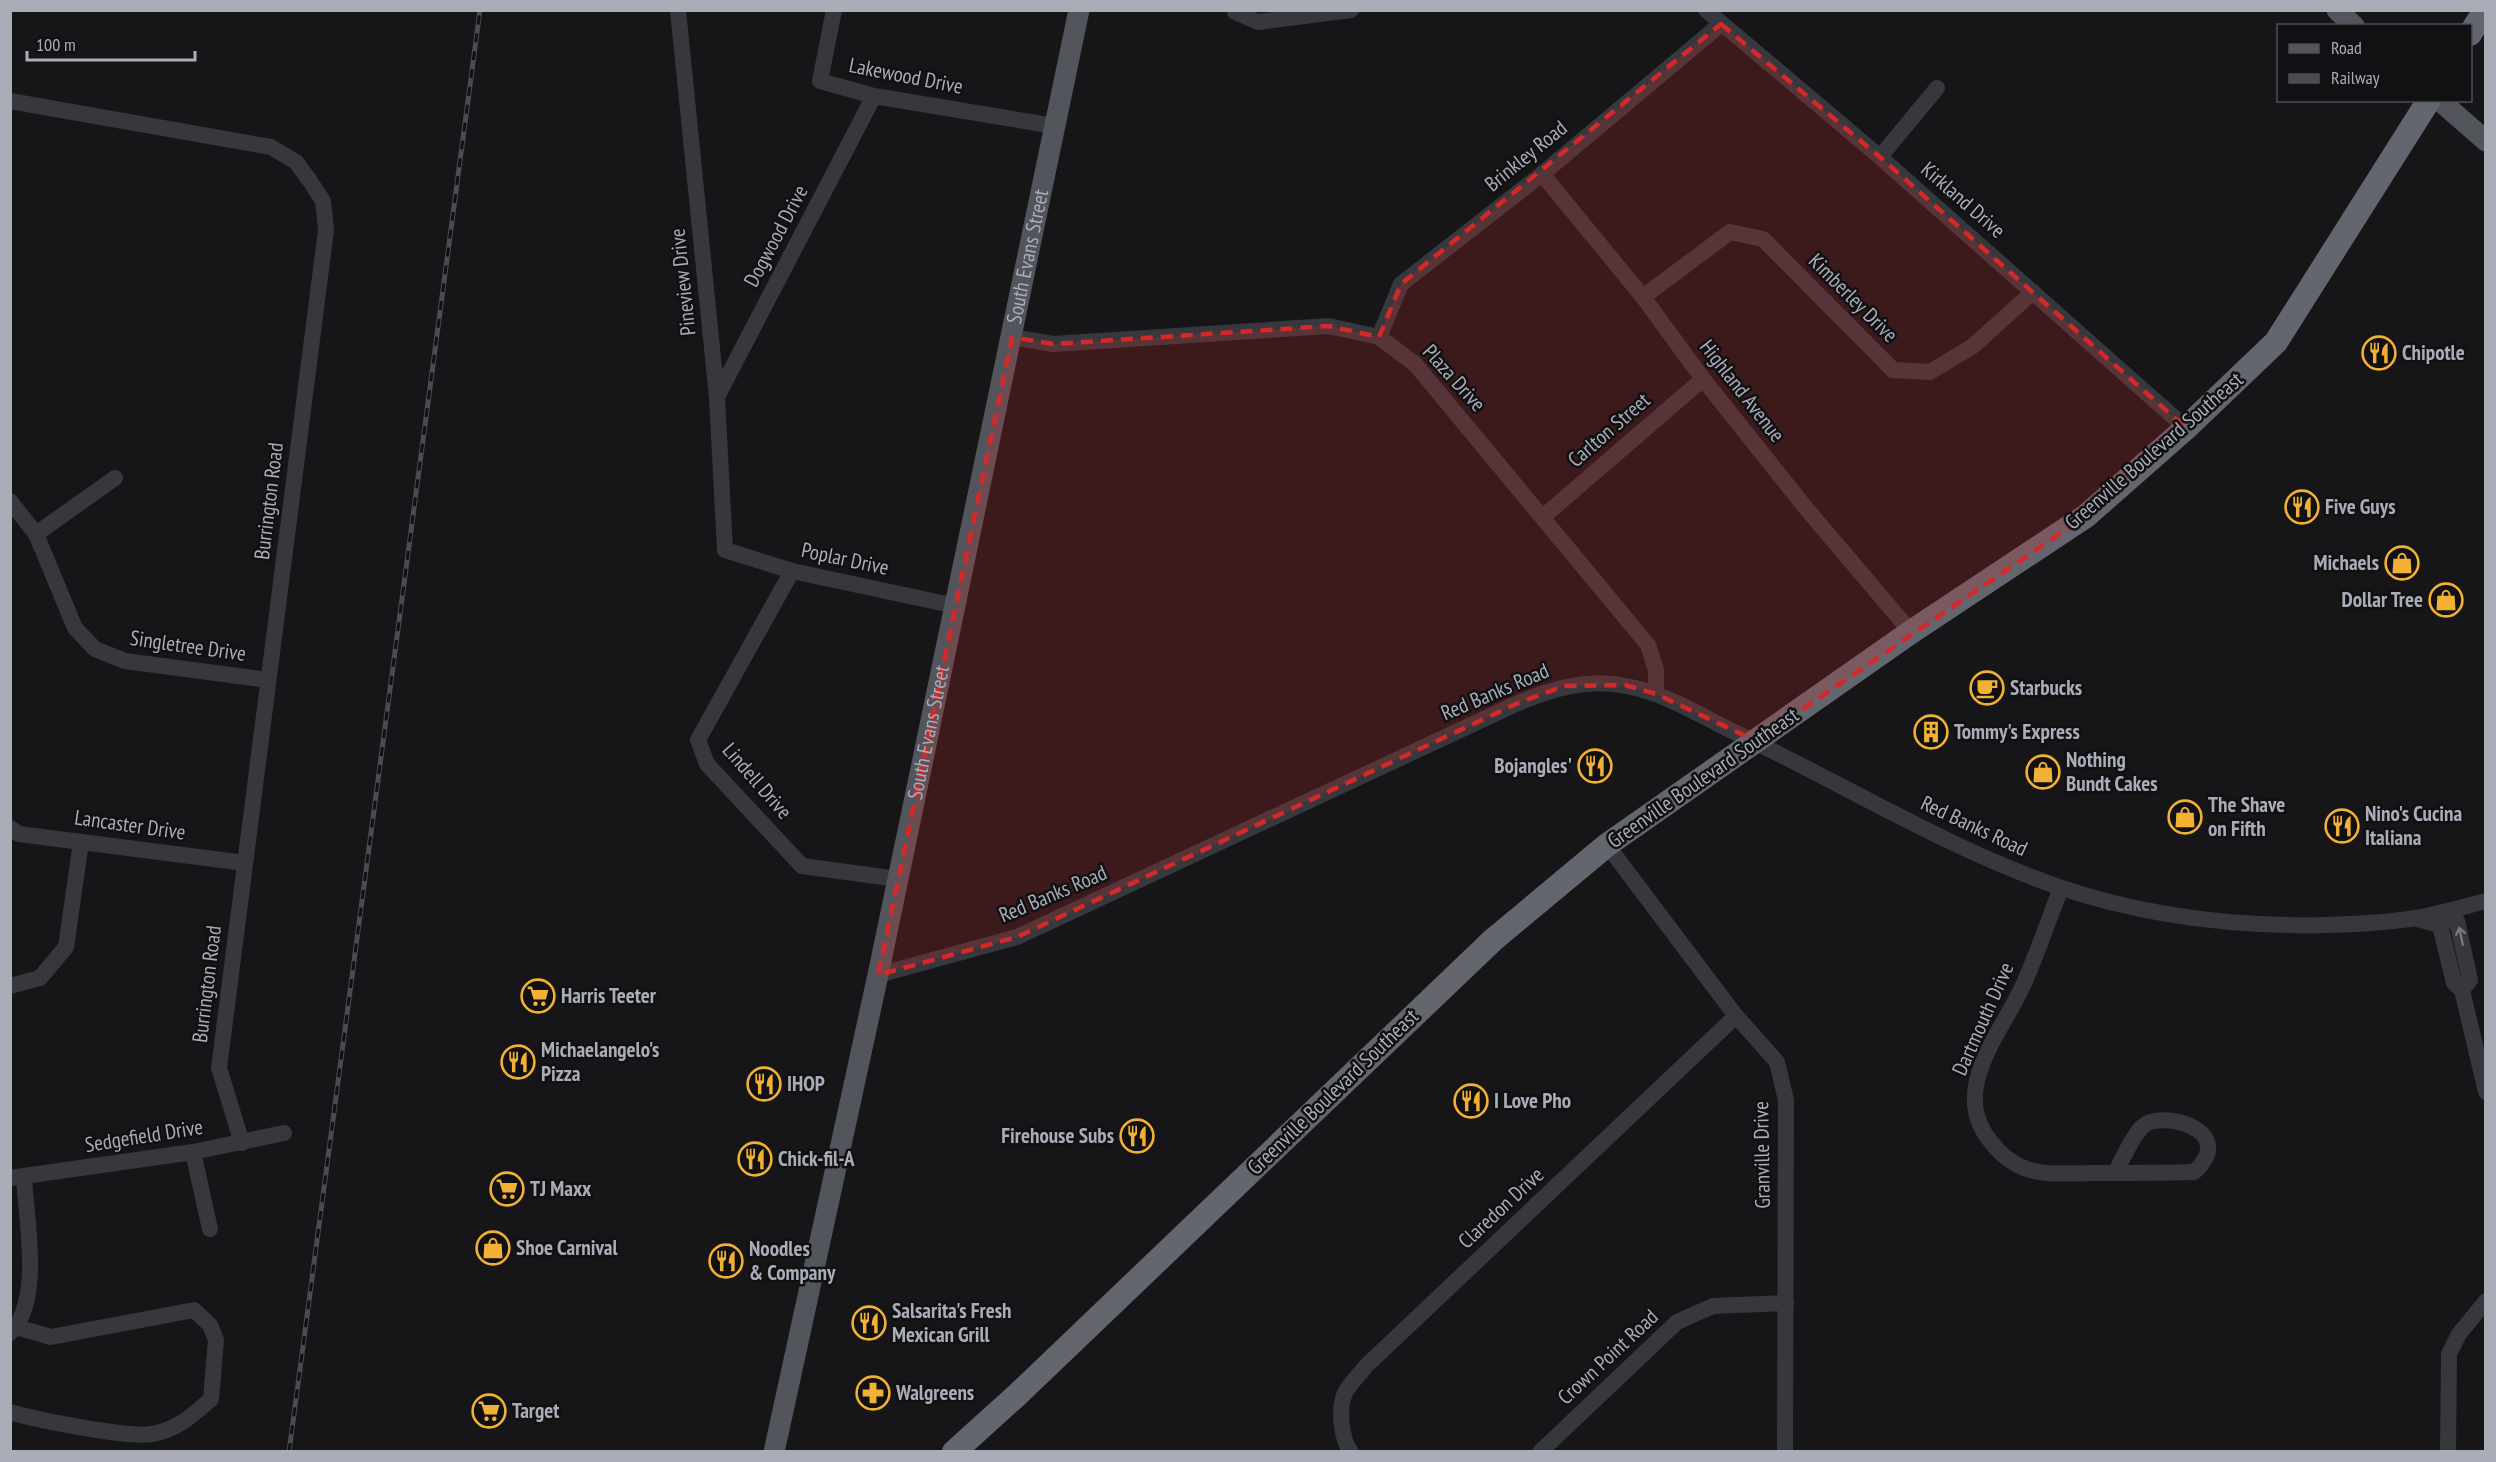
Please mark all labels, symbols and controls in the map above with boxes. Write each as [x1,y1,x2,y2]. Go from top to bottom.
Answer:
scale bar [27,24,195,62]
legend [2277,24,2472,102]
text: 100 m [36,33,76,56]
text: Road [2331,36,2362,59]
street label: Lakewood Drive [847,51,965,100]
text: Railway [2331,66,2380,89]
street label: Brinkley Road [1479,114,1572,197]
street label: Kirkland Drive [1916,156,2011,244]
street label: Dogwood Drive [738,180,814,291]
street label: South Evans Street [1000,187,1054,326]
street label: Pineview Drive [663,227,702,337]
street label: Kimberley Drive [1803,247,1904,348]
street label: Highland Avenue [1694,334,1791,447]
restaurant icon: Chipotle [2361,335,2397,371]
street label: Plaza Drive [1417,338,1492,417]
place label: Chipotle [2402,339,2465,366]
street label: Greenville Boulevard Southeast [2059,366,2248,535]
street label: Carlton Street [1562,386,1656,473]
street label: Burrington Road [248,441,289,561]
restaurant icon: Five Guys [2284,489,2320,525]
place label: Five Guys [2325,493,2395,520]
street label: Poplar Drive [799,536,891,581]
shop icon: Michaels [2384,545,2420,581]
place label: Michaels [2313,549,2379,576]
shop icon: Dollar Tree [2428,582,2464,618]
place label: Dollar Tree [2341,586,2423,613]
street label: Singletree Drive [128,624,248,667]
street label: Red Banks Road [1437,657,1553,726]
street label: South Evans Street [901,662,955,802]
cafe icon: Starbucks [1969,670,2005,706]
place label: Starbucks [2010,674,2082,701]
street label: Greenville Boulevard Southeast [1602,701,1804,854]
building icon: Tommy's Express [1913,714,1949,750]
place label: Tommy's Express [1954,718,2080,745]
street label: Lindell Drive [717,737,798,824]
place label: Nothing Bundt Cakes [2066,746,2157,797]
restaurant icon: Bojangles' [1577,748,1613,784]
place label: Bojangles' [1494,752,1572,779]
shop icon: Nothing Bundt Cakes [2025,754,2061,790]
street label: Red Banks Road [1917,789,2032,862]
place label: The Shave on Fifth [2208,791,2285,842]
shop icon: The Shave on Fifth [2167,799,2203,835]
place label: Nino's Cucina Italiana [2365,800,2462,851]
street label: Lancaster Drive [73,803,187,846]
restaurant icon: Nino's Cucina Italiana [2324,808,2360,844]
street label: Red Banks Road [995,859,1111,928]
street label: Burrington Road [186,924,227,1044]
one-way arrow [2454,927,2466,946]
street label: Dartmouth Drive [1946,958,2019,1080]
supermarket icon: Harris Teeter [520,978,556,1014]
place label: Harris Teeter [561,982,657,1009]
street label: Greenville Boulevard Southeast [1241,1003,1424,1180]
place label: Michaelangelo's Pizza [541,1036,659,1087]
restaurant icon: Michaelangelo's Pizza [500,1044,536,1080]
restaurant icon: IHOP [746,1066,782,1102]
place label: IHOP [787,1070,825,1097]
restaurant icon: I Love Pho [1453,1083,1489,1119]
place label: I Love Pho [1494,1087,1571,1114]
street label: Granville Drive [1747,1101,1776,1209]
street label: Sedgefield Drive [83,1113,205,1158]
restaurant icon: Firehouse Subs [1119,1118,1155,1154]
place label: Firehouse Subs [1001,1122,1114,1149]
restaurant icon: Chick-fil-A [737,1141,773,1177]
place label: Chick-fil-A [778,1145,855,1172]
street label: Claredon Drive [1452,1161,1549,1254]
supermarket icon: TJ Maxx [489,1171,525,1207]
place label: TJ Maxx [530,1175,592,1202]
shop icon: Shoe Carnival [475,1230,511,1266]
place label: Shoe Carnival [516,1234,618,1261]
place label: Noodles & Company [749,1235,836,1286]
restaurant icon: Noodles & Company [708,1243,744,1279]
place label: Salsarita's Fresh Mexican Grill [892,1297,1012,1348]
street label: Crown Point Road [1552,1303,1664,1410]
restaurant icon: Salsarita's Fresh Mexican Grill [851,1305,887,1341]
pharmacy icon: Walgreens [855,1375,891,1411]
place label: Walgreens [895,1379,974,1406]
supermarket icon: Target [471,1393,507,1429]
place label: Target [512,1397,559,1424]

